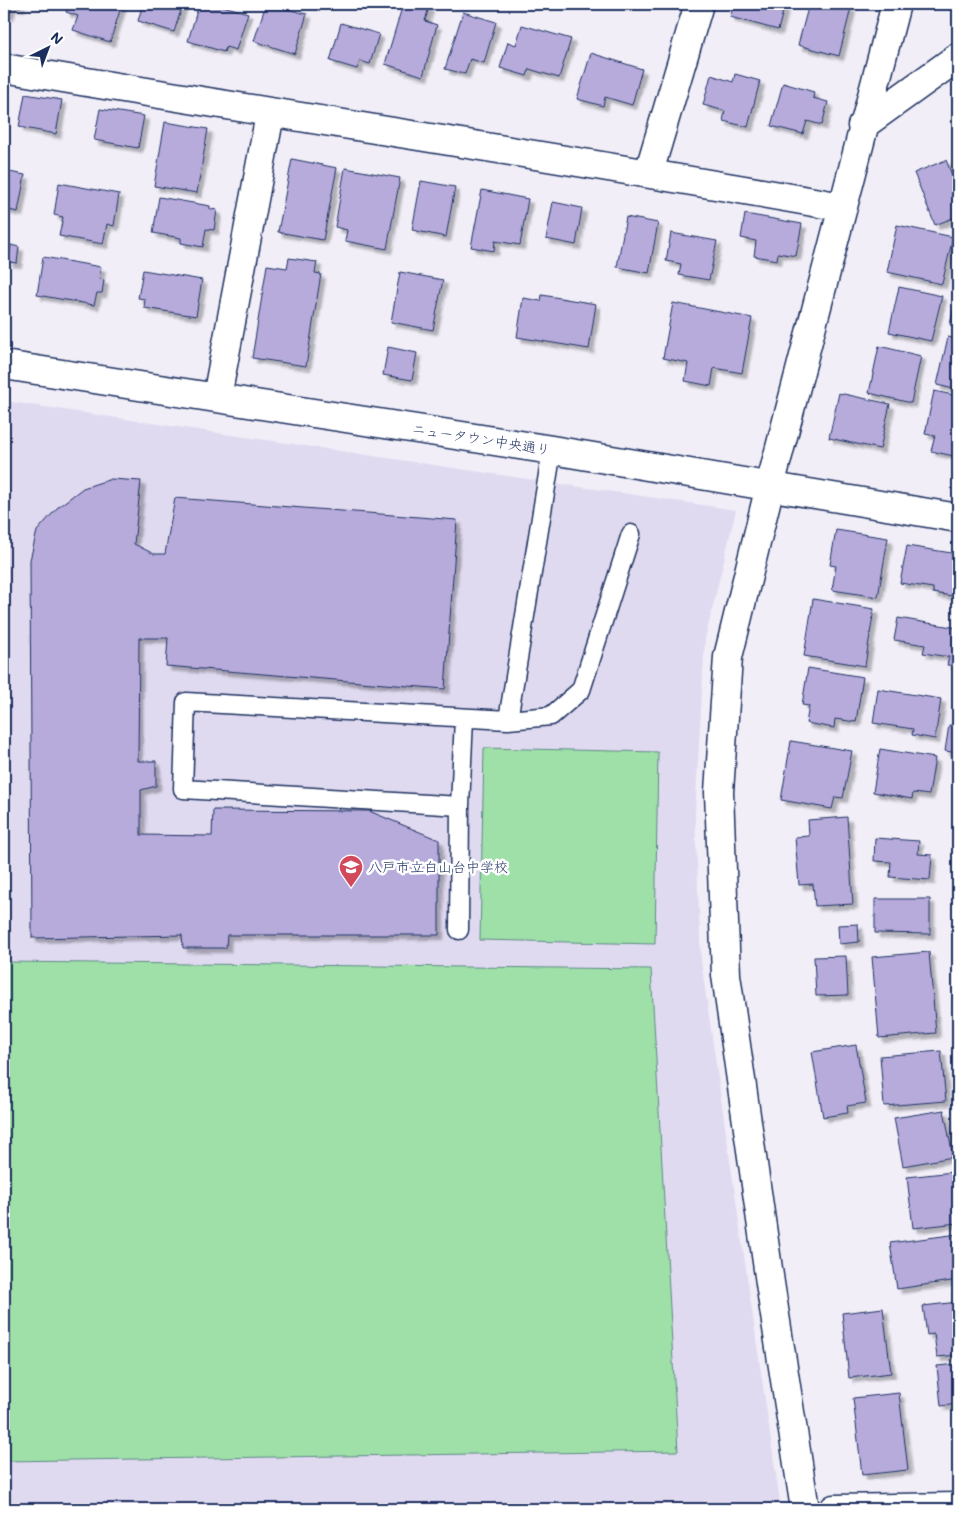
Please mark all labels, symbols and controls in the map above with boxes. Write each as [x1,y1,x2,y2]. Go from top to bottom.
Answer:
north arrow [22,22,72,72]
text: N [47,27,67,49]
street label: ニュータウン中央通り [411,418,552,459]
school or university icon: 八戸市立白山台中学校 [338,854,364,888]
place label: 八戸市立白山台中学校 [368,857,508,876]

